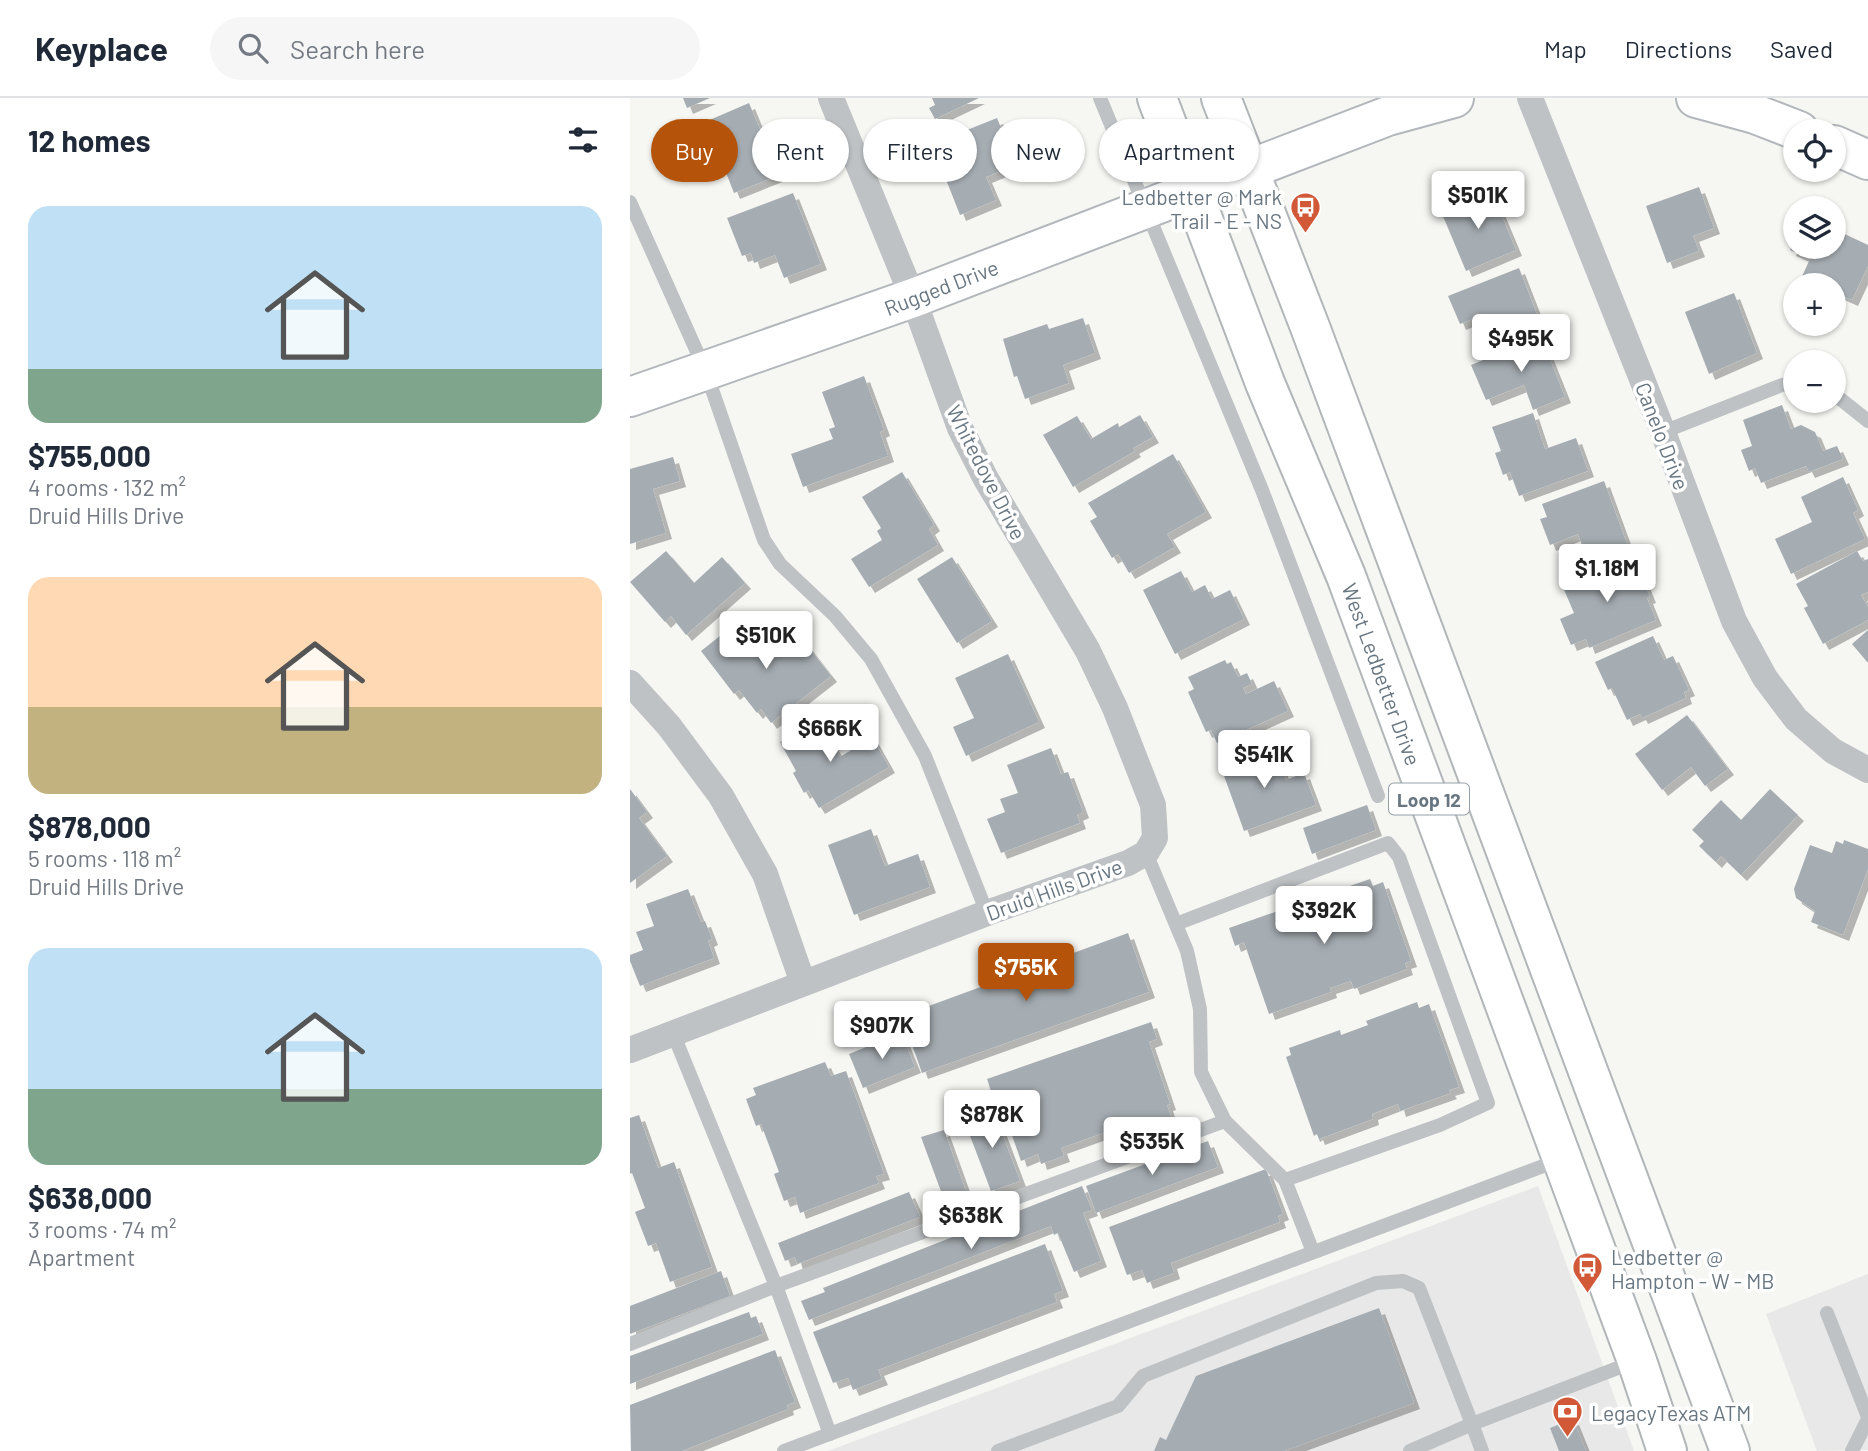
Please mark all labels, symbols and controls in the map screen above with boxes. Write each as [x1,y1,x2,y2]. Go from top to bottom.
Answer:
search box [210,17,700,80]
text: Keyplace [35,28,168,68]
icon: search [234,29,272,67]
text: Search here [290,33,425,64]
text: Map [1544,34,1587,63]
text: Directions [1625,34,1732,63]
text: Saved [1770,34,1833,63]
chip: Buy [651,119,738,182]
chip: Rent [752,119,849,182]
chip: Filters [863,119,977,182]
chip: New [991,119,1085,182]
chip: Apartment [1099,119,1259,182]
map controls [1783,119,1846,413]
button: locate [1783,119,1846,182]
icon: filters [564,121,602,159]
text: 12 homes [28,122,151,158]
pin: $501K [1429,172,1527,231]
text: $501K [1448,180,1508,208]
place label: Ledbetter @ Mark Trail - E - NS [1122,184,1282,233]
bus stop icon: Ledbetter @ Mark Trail - E - NS [1288,191,1322,235]
button: layers [1783,196,1846,259]
icon: home [252,252,378,378]
street label: Rugged Drive [880,254,1002,320]
button: + [1783,273,1846,336]
pin: $495K [1472,314,1570,374]
text: $495K [1488,323,1554,351]
button: − [1783,350,1846,413]
street label: Canelo Drive [1631,379,1695,493]
street label: Whitedove Drive [942,400,1032,544]
text: $755,000 [28,437,151,473]
text: 4 rooms · 132 m² [28,473,186,501]
text: Druid Hills Drive [28,501,184,529]
pin: $1.18M [1550,545,1664,604]
text: $1.18M [1575,553,1639,581]
street label: West Ledbetter Drive [1337,579,1427,769]
pin: $510K [717,612,815,671]
text: $510K [736,620,796,648]
icon: home [252,623,378,749]
pin: $666K [781,704,879,764]
text: $666K [798,713,862,741]
pin: $541K [1215,730,1313,790]
text: $541K [1234,739,1294,767]
road number: Loop 12 [1389,784,1469,814]
text: $878,000 [28,808,151,844]
text: 5 rooms · 118 m² [28,844,181,872]
street label: Druid Hills Drive [983,853,1125,925]
text: Druid Hills Drive [28,872,184,900]
pin: $392K [1275,886,1373,946]
text: $392K [1291,895,1357,923]
pin: $755K [977,944,1075,1003]
text: $755K [994,952,1058,980]
icon: home [252,994,378,1120]
pin: $907K [833,1002,931,1061]
text: $907K [850,1010,914,1038]
pin: $878K [943,1090,1041,1150]
text: $878K [960,1099,1024,1127]
pin: $535K [1103,1118,1201,1177]
text: $535K [1120,1126,1184,1154]
text: $638,000 [28,1179,152,1215]
pin: $638K [922,1192,1020,1251]
text: $638K [939,1200,1003,1228]
text: 3 rooms · 74 m² [28,1215,177,1243]
text: Apartment [28,1243,135,1271]
place label: Ledbetter @ Hampton - W - MB [1611,1244,1774,1293]
bus stop icon: Ledbetter @ Hampton - W - MB [1571,1251,1605,1295]
bank icon: LegacyTexas ATM [1551,1395,1585,1439]
place label: LegacyTexas ATM [1591,1400,1751,1425]

